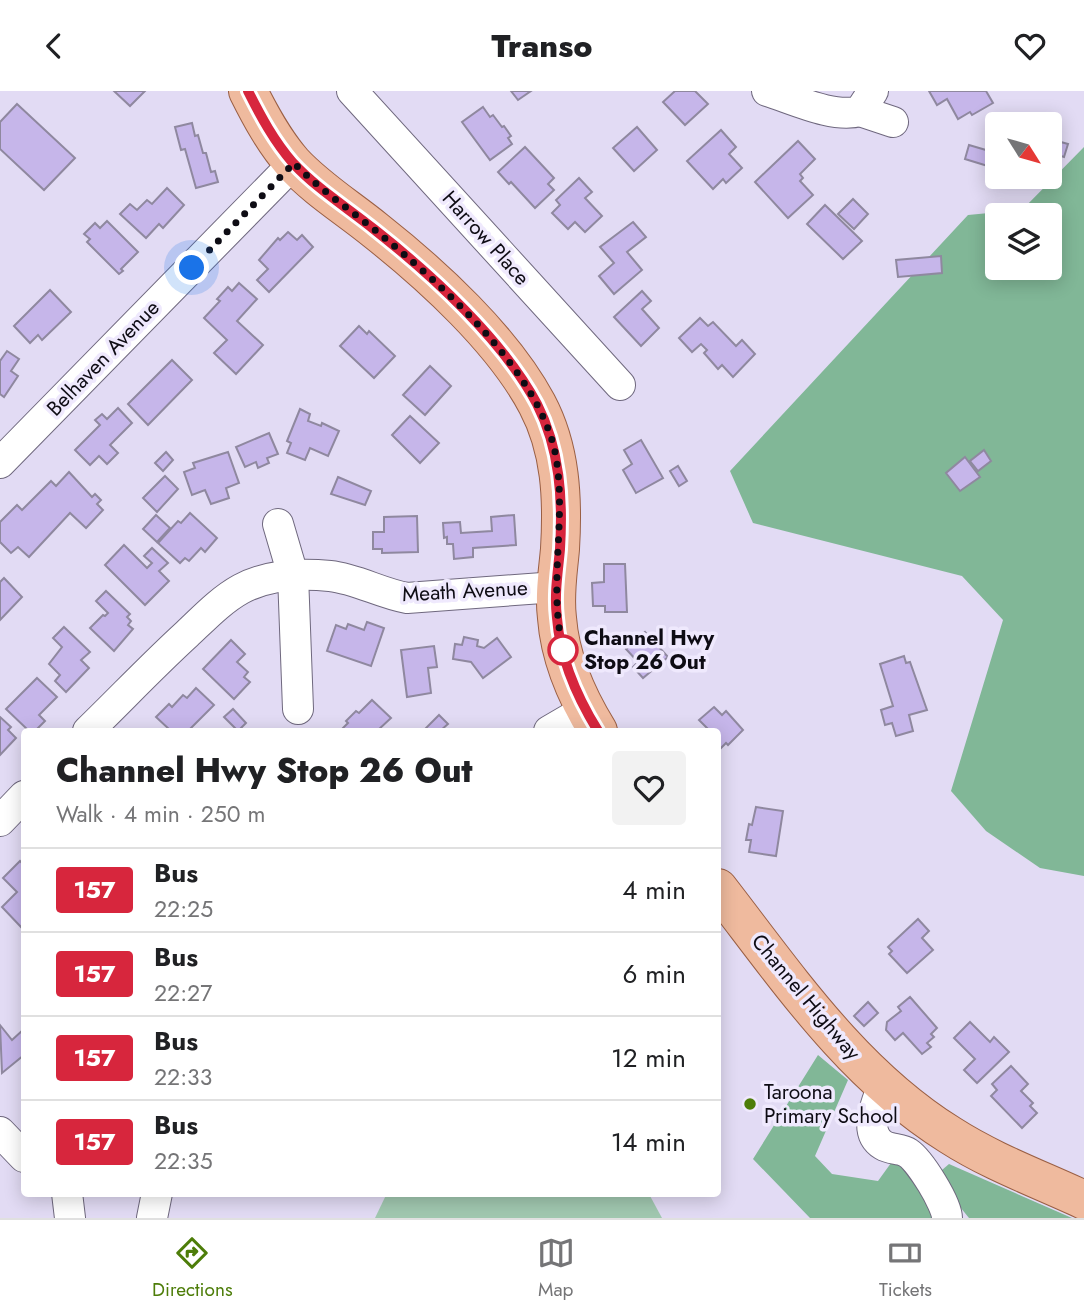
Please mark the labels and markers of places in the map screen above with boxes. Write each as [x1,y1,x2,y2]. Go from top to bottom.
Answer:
place label: Channel Hwy Stop 26 Out [584,623,715,677]
marker: Channel Hwy Stop 26 Out [548,635,578,665]
place label: Taroona Primary School [764,1077,898,1131]
marker: Taroona Primary School [742,1096,758,1112]

